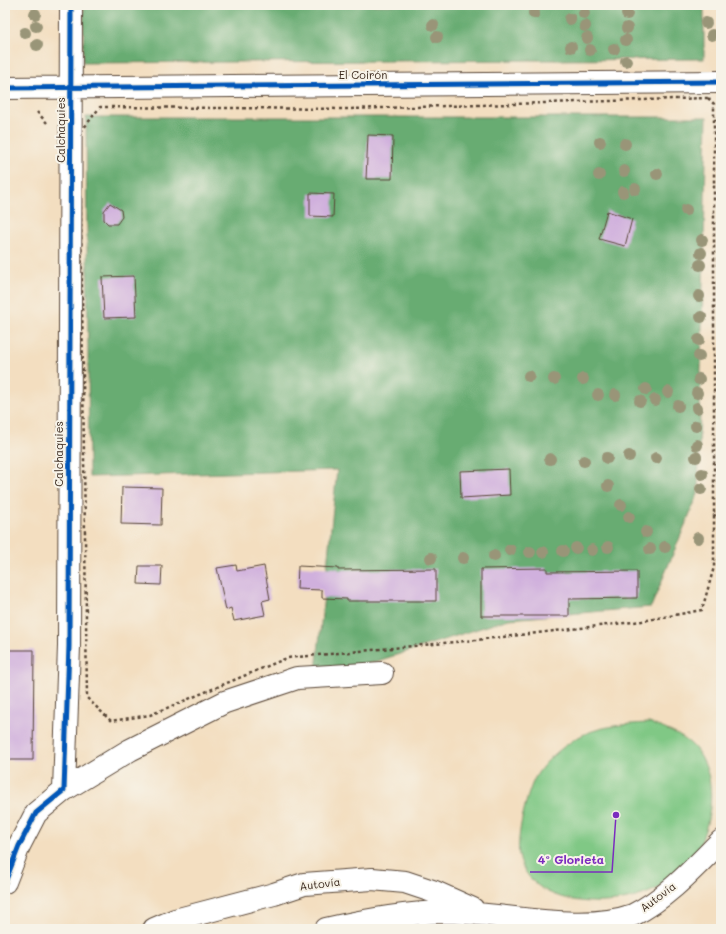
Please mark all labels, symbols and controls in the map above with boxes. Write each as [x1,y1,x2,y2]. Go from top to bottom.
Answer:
street label: El Coirón [339,67,387,82]
street label: Calchaquies [53,97,68,163]
street label: Calchaquies [51,421,66,487]
callout: 4º Glorieta [530,848,612,872]
text: 4º Glorieta [538,851,604,867]
street label: Autovía [299,874,341,893]
street label: Autovía [637,878,679,915]

